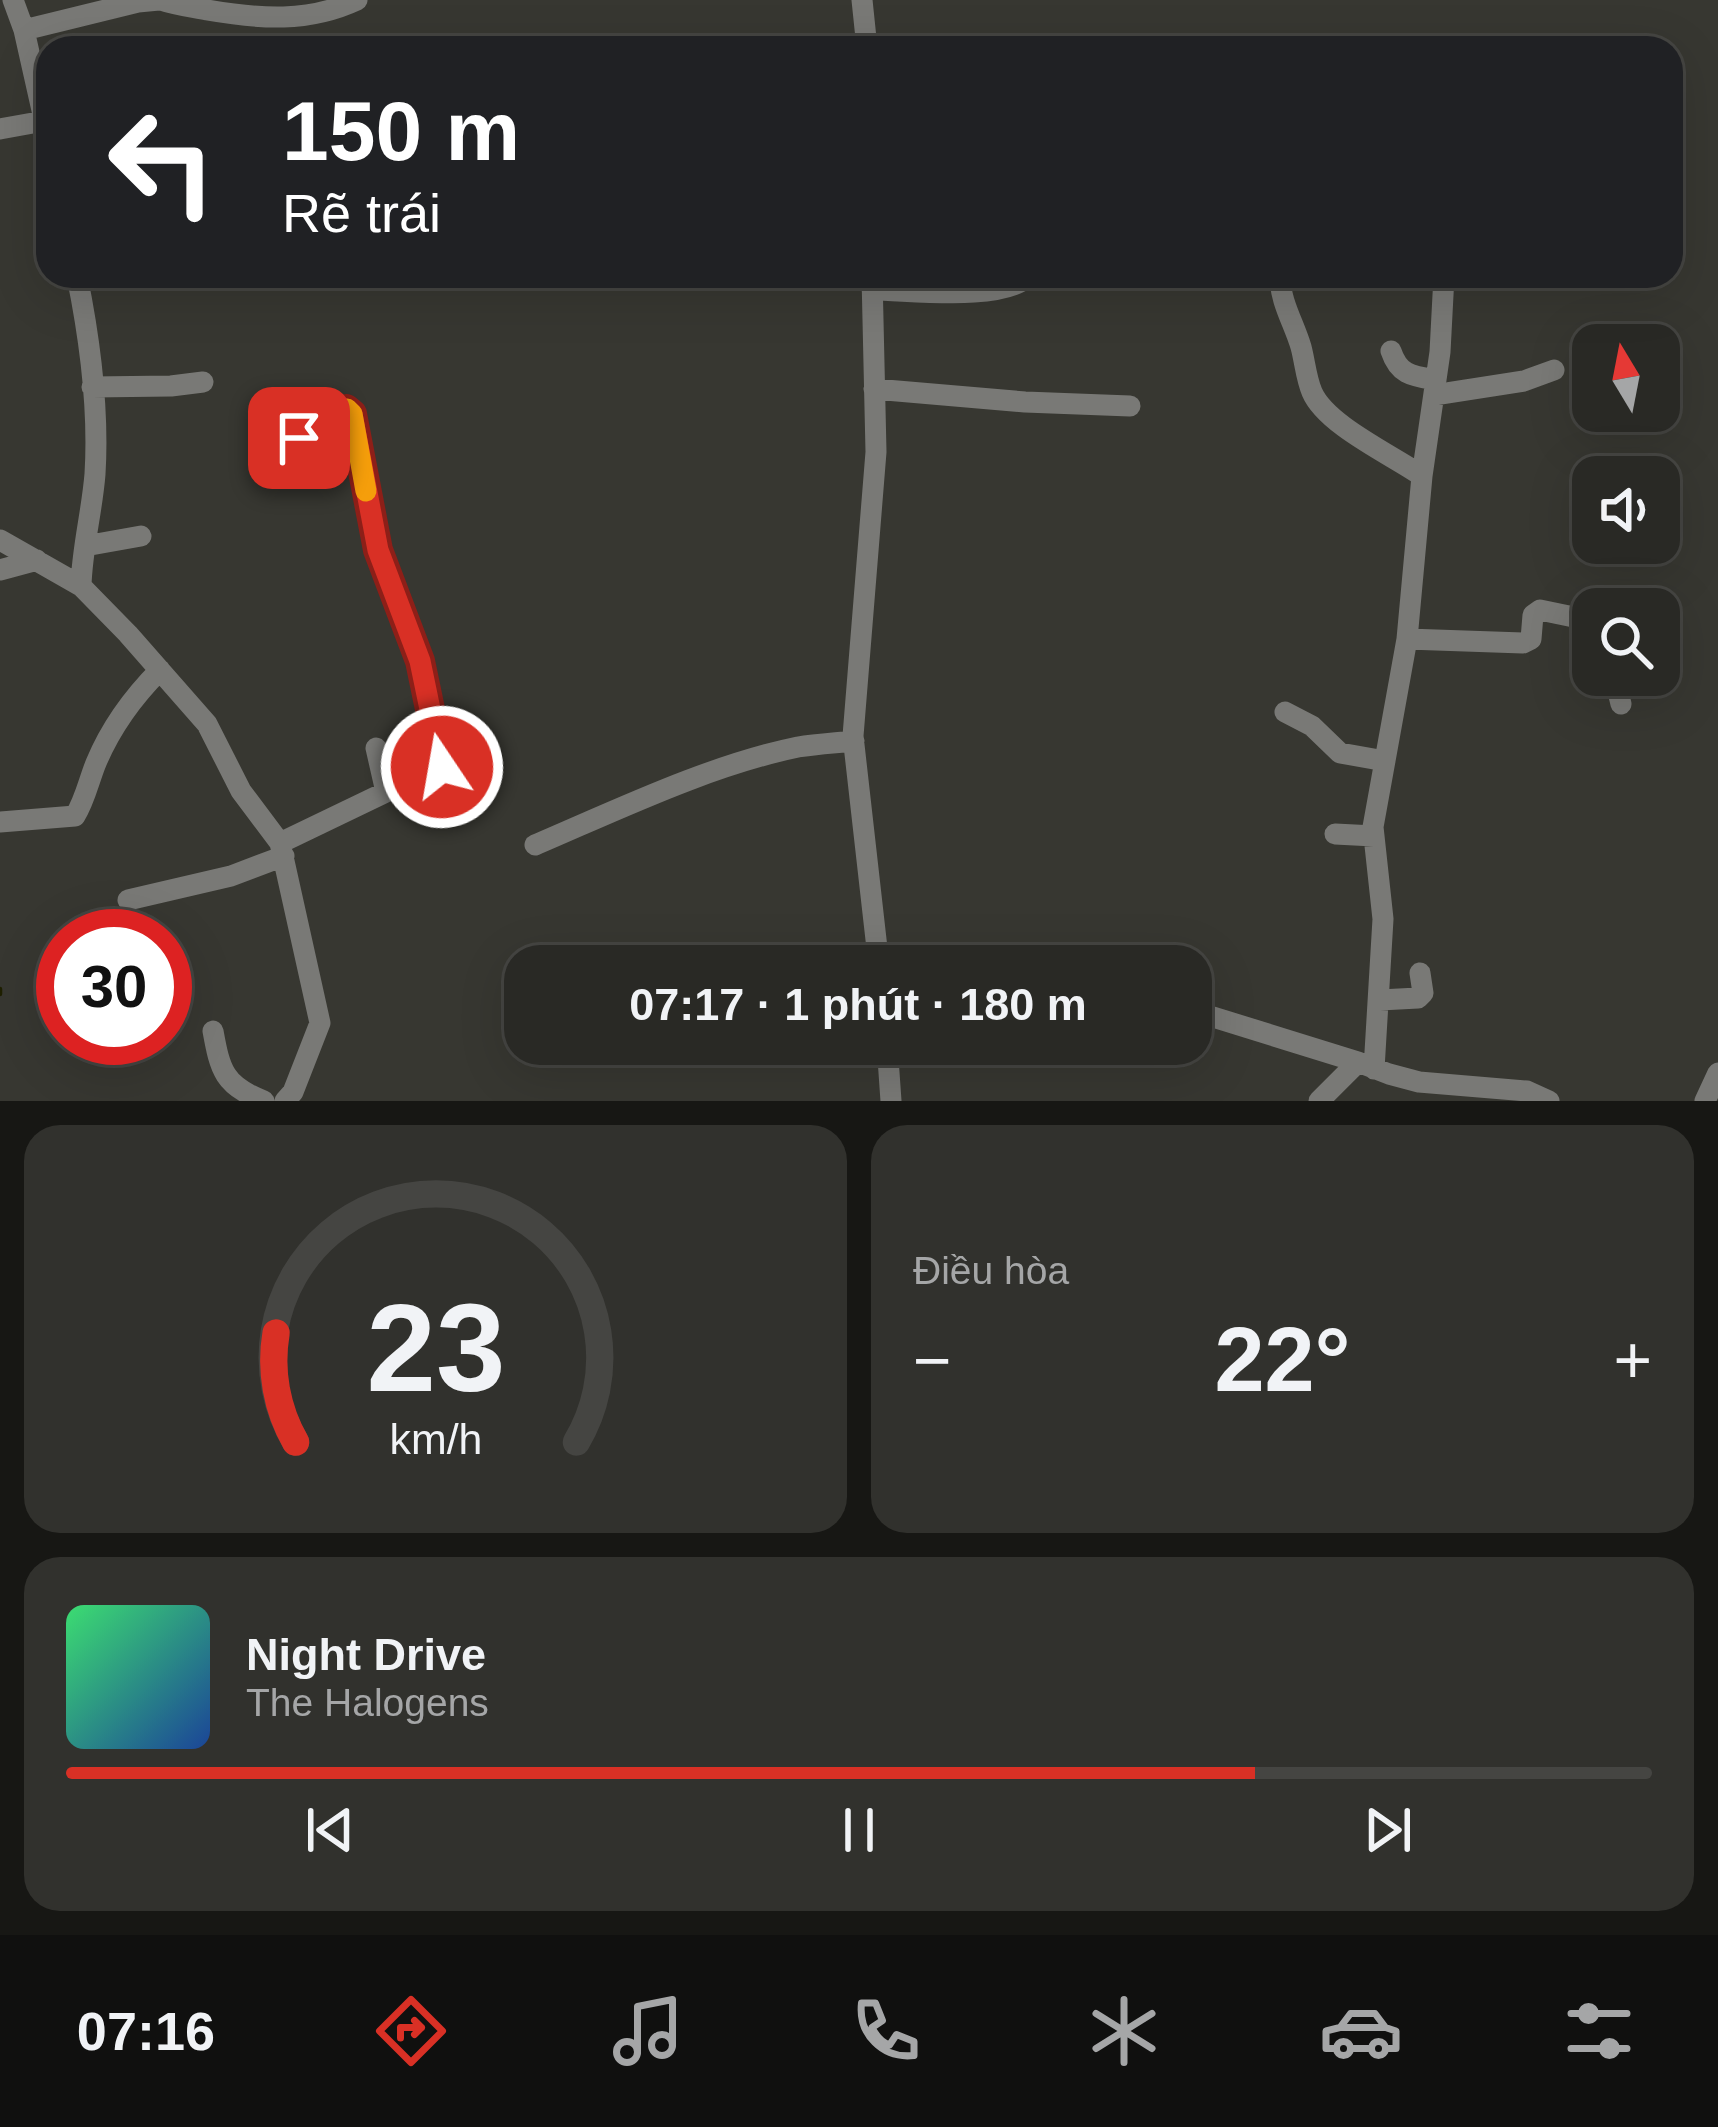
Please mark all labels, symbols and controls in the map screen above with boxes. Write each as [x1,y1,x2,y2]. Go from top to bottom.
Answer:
icon: left [84,84,240,240]
text: 150 m [282,84,520,178]
text: Rẽ trái [282,183,441,243]
north arrow [1572,324,1680,432]
map controls [1572,324,1680,696]
pin [248,387,350,489]
icon: arrive [266,405,332,471]
button: sound [1572,456,1680,564]
button: search [1572,588,1680,696]
position arrow [379,704,505,830]
speed limit sign: 30 [36,909,192,1065]
text: 07:17 · 1 phút · 180 m [629,979,1087,1030]
text: Điều hòa [913,1249,1069,1292]
text: 23 [366,1278,505,1417]
text: 22° [1214,1310,1351,1410]
text: − [913,1323,952,1397]
text: + [1613,1323,1652,1397]
text: km/h [389,1415,482,1463]
text: Night Drive [246,1629,486,1680]
text: The Halogens [246,1681,489,1724]
icon: previous [297,1797,363,1863]
icon: pause [826,1797,892,1863]
icon: next [1355,1797,1421,1863]
icon: directions [369,1989,453,2073]
icon: music [606,1989,690,2073]
icon: phone [844,1989,928,2073]
icon: climate [1082,1989,1166,2073]
icon: car [1319,1989,1403,2073]
icon: filters [1557,1989,1641,2073]
text: 07:16 [77,2001,215,2061]

